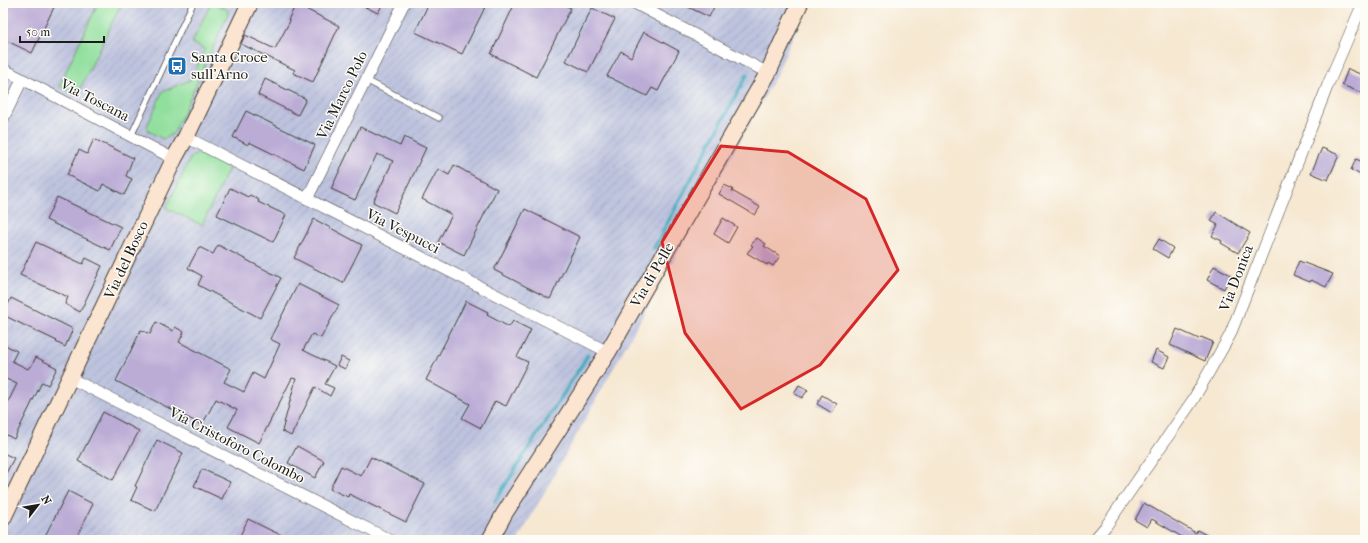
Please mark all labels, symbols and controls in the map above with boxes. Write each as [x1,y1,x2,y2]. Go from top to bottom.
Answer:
scale bar [20,18,104,44]
text: 50 m [26,25,50,39]
street label: Via Marco Polo [312,47,371,143]
place label: Santa Croce sull'Arno [191,48,268,83]
bus stop icon: Santa Croce sull'Arno [166,55,188,77]
street label: Via Toscana [56,74,134,126]
street label: Via Vespucci [362,204,443,258]
street label: Via del Bosco [100,218,152,303]
street label: Via di Pelle [626,239,678,311]
street label: Via Donica [1215,241,1257,315]
street label: Via Cristoforo Colombo [165,403,308,487]
north arrow [18,485,58,525]
text: N [38,493,54,508]

